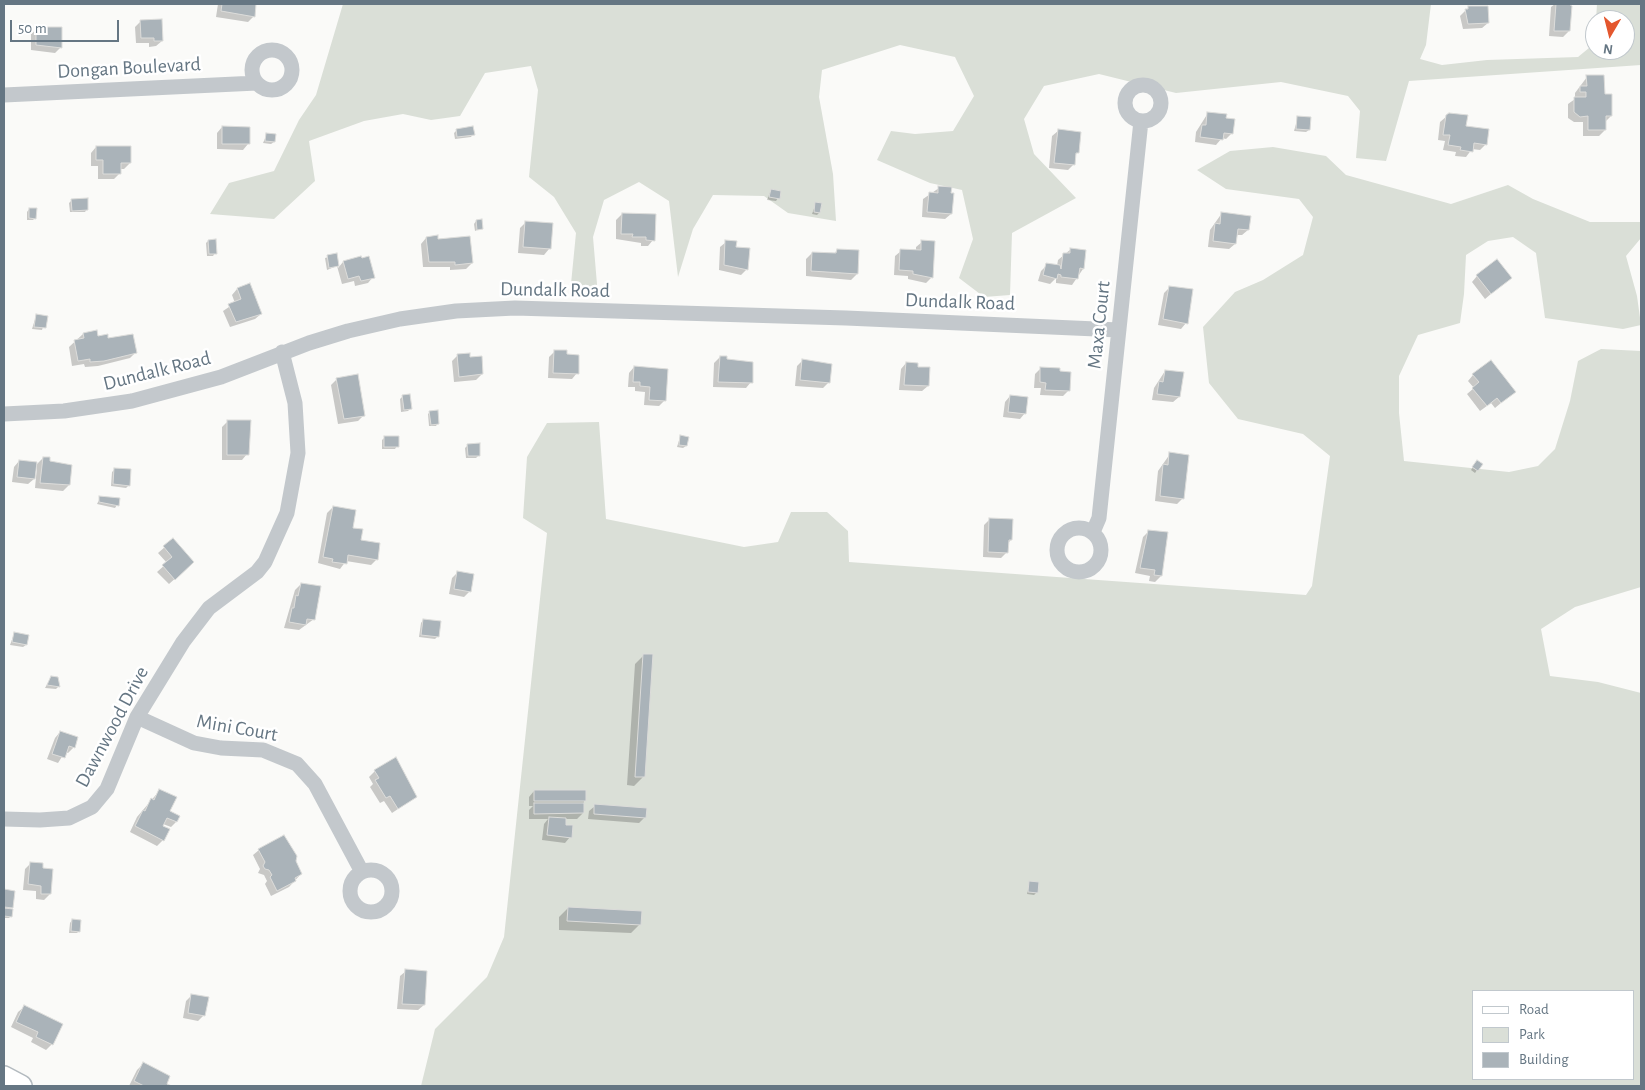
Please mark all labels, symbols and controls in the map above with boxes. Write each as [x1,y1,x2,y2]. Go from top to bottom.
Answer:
scale bar [12,10,121,42]
north arrow [1585,10,1635,60]
text: 50 m [18,21,47,36]
text: N [1602,41,1614,56]
street label: Dongan Boulevard [57,52,201,84]
street label: Dundalk Road [500,277,610,303]
street label: Maxa Court [1082,280,1116,370]
street label: Dundalk Road [905,288,1015,316]
street label: Dundalk Road [101,346,213,396]
street label: Dawnwood Drive [70,662,154,792]
street label: Mini Court [195,709,279,747]
legend [1472,990,1635,1080]
text: Road [1519,1002,1549,1017]
text: Park [1519,1027,1545,1042]
text: Building [1519,1052,1569,1067]

